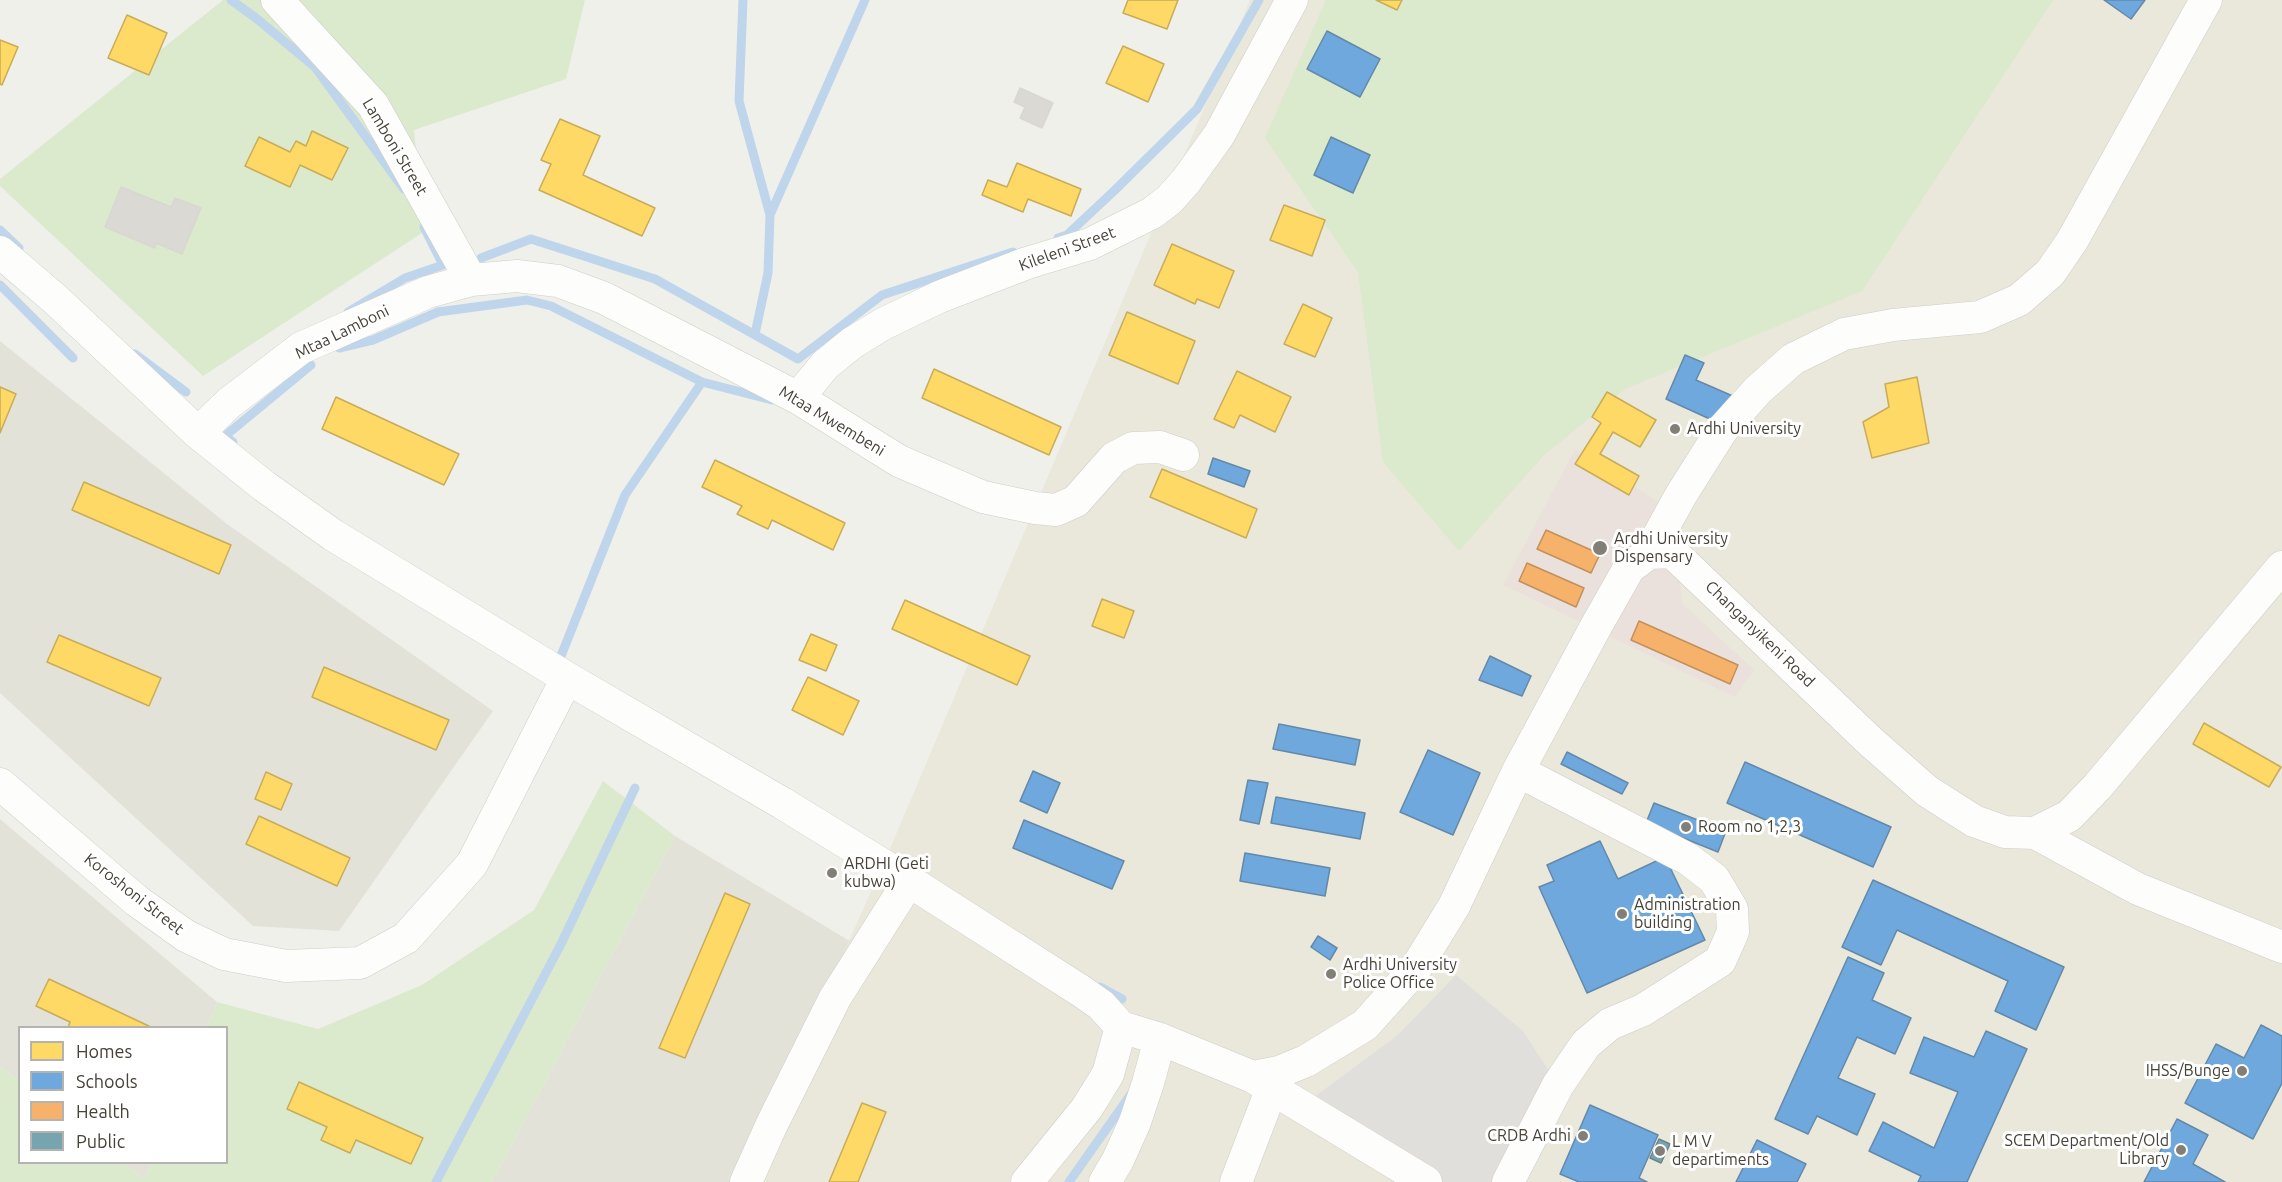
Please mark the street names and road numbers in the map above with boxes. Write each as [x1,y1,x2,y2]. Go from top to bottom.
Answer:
street label: Lamboni Street [358,95,432,199]
street label: Kileleni Street [1016,223,1118,275]
street label: Mtaa Lamboni [292,301,392,363]
street label: Mtaa Mwembeni [775,382,889,460]
street label: Changanyikeni Road [1701,577,1819,691]
street label: Koroshoni Street [80,849,188,939]

